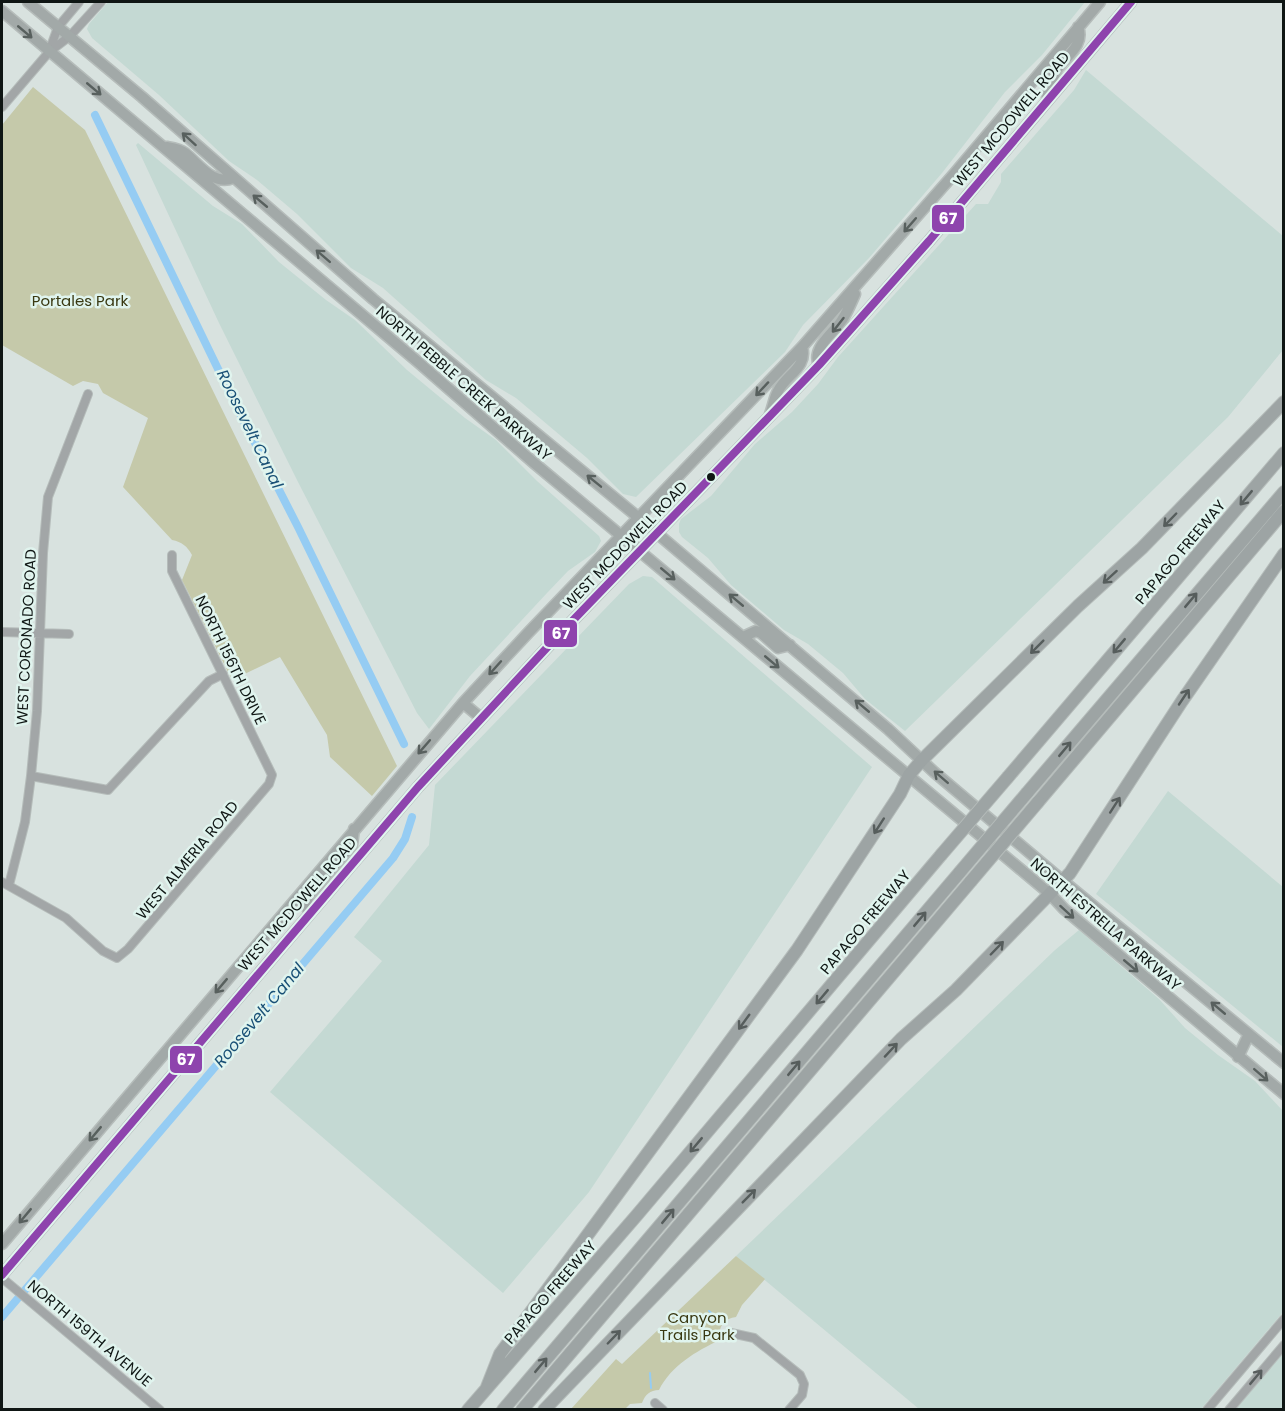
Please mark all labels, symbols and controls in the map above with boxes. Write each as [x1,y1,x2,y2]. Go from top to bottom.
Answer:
one-way arrow [17,25,33,38]
street label: WEST MCDOWELL ROAD [948,47,1074,191]
one-way arrow [86,83,102,96]
one-way arrow [182,132,197,146]
one-way arrow [253,194,268,208]
line badge: 67 [931,204,965,233]
text: 67 [939,207,958,230]
one-way arrow [903,217,917,232]
one-way arrow [315,249,331,262]
park label: Portales Park [32,290,128,311]
street label: NORTH PEBBLE CREEK PARKWAY [372,301,556,465]
one-way arrow [832,317,845,333]
water label: Roosevelt Canal [211,366,289,493]
one-way arrow [756,381,770,396]
unlabelled marker [705,471,717,483]
one-way arrow [586,474,602,487]
street label: WEST MCDOWELL ROAD [558,476,692,614]
one-way arrow [1239,490,1252,506]
street label: PAPAGO FREEWAY [1130,495,1230,609]
one-way arrow [1163,512,1177,527]
street label: WEST CORONADO ROAD [11,548,41,726]
one-way arrow [660,567,675,581]
one-way arrow [1103,570,1118,584]
street label: NORTH 156TH DRIVE [191,592,271,728]
one-way arrow [729,593,744,607]
one-way arrow [1184,593,1198,608]
line badge: 67 [543,619,578,648]
text: 67 [552,622,571,645]
one-way arrow [1112,638,1126,653]
one-way arrow [1029,639,1044,654]
one-way arrow [764,655,780,668]
one-way arrow [488,660,502,675]
one-way arrow [1178,690,1190,706]
one-way arrow [855,699,870,713]
one-way arrow [418,739,432,755]
one-way arrow [1058,742,1072,757]
one-way arrow [934,770,949,784]
street label: WEST ALMERIA ROAD [131,796,243,924]
one-way arrow [1109,798,1121,814]
one-way arrow [873,817,885,834]
street label: WEST MCDOWELL ROAD [233,833,361,975]
street label: NORTH ESTRELLA PARKWAY [1026,853,1186,995]
street label: PAPAGO FREEWAY [815,865,915,979]
one-way arrow [1060,905,1075,919]
one-way arrow [913,912,927,927]
one-way arrow [990,941,1004,956]
water label: Roosevelt Canal [208,958,310,1072]
one-way arrow [1123,960,1139,973]
one-way arrow [214,978,228,993]
one-way arrow [816,989,829,1005]
one-way arrow [1210,1001,1226,1014]
one-way arrow [738,1014,750,1030]
one-way arrow [884,1043,898,1058]
line badge: 67 [169,1045,203,1074]
text: 67 [177,1048,196,1071]
one-way arrow [787,1060,800,1076]
one-way arrow [1253,1068,1268,1082]
one-way arrow [88,1126,102,1141]
one-way arrow [689,1137,703,1152]
one-way arrow [742,1189,756,1204]
one-way arrow [18,1208,32,1223]
one-way arrow [661,1208,674,1224]
street label: PAPAGO FREEWAY [499,1236,601,1348]
street label: NORTH 159TH AVENUE [23,1275,157,1391]
park label: Canyon Trails Park [659,1307,735,1345]
one-way arrow [607,1329,621,1344]
one-way arrow [534,1358,548,1373]
one-way arrow [1249,1370,1263,1385]

